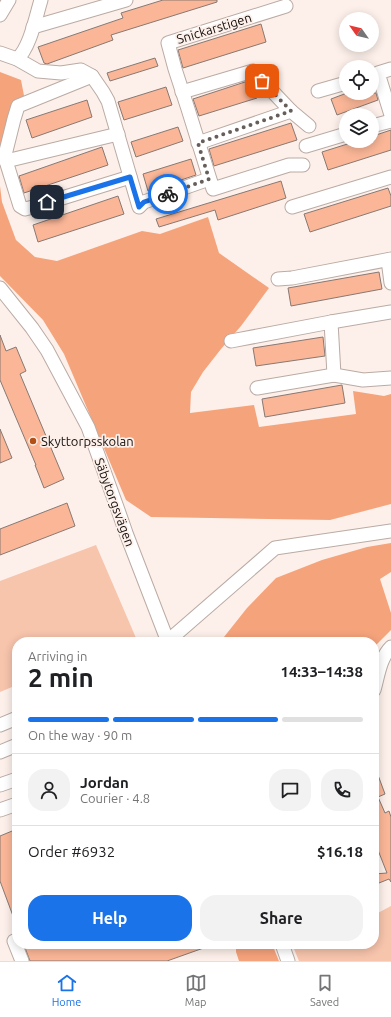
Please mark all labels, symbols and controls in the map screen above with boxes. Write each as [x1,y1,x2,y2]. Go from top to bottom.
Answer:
street label: Snickarstigen [175,10,253,46]
north arrow [339,12,379,52]
map controls [339,12,379,148]
button: locate [339,60,379,100]
pin [245,64,279,98]
icon: bag [251,70,273,92]
button: layers [339,108,379,148]
courier [148,174,188,214]
icon: bike [157,183,179,205]
pin [30,185,64,219]
icon: home [36,191,58,213]
place label: Skyttorpsskolan [41,434,134,448]
marker: Skyttorpsskolan [28,436,38,446]
street label: Säbytorgsvägen [92,456,138,548]
text: Arriving in [28,649,87,663]
text: 2 min [28,663,94,692]
text: 14:33–14:38 [280,663,363,680]
text: On the way · 90 m [28,728,132,742]
button: person [28,769,70,811]
button: chat [269,769,311,811]
button: phone [321,769,363,811]
text: Jordan [80,774,129,791]
text: Courier · 4.8 [80,791,150,805]
text: Order #6932 [28,843,115,860]
text: $16.18 [317,843,363,860]
button: Help [28,895,192,941]
button: Share [200,895,363,941]
tab: Home [52,972,81,1008]
tab: Map [185,972,207,1008]
tab: Saved [310,972,339,1008]

